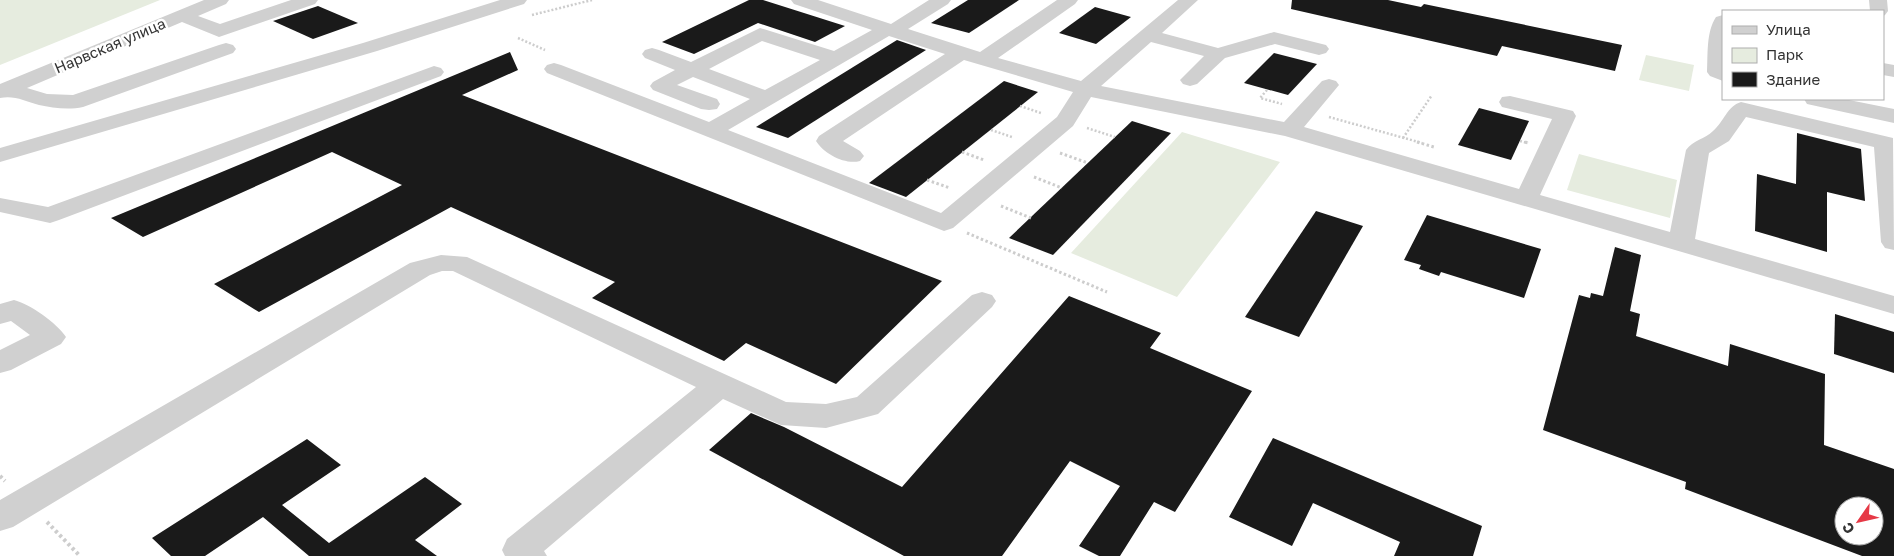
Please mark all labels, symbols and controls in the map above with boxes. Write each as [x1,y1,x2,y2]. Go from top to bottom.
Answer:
legend [1722,10,1884,100]
street label: Нарвская улица [51,14,168,77]
text: Улица [1766,20,1811,38]
text: Парк [1766,45,1804,63]
text: Здание [1766,70,1820,88]
north arrow [1834,496,1884,546]
text: С [1838,520,1858,537]

